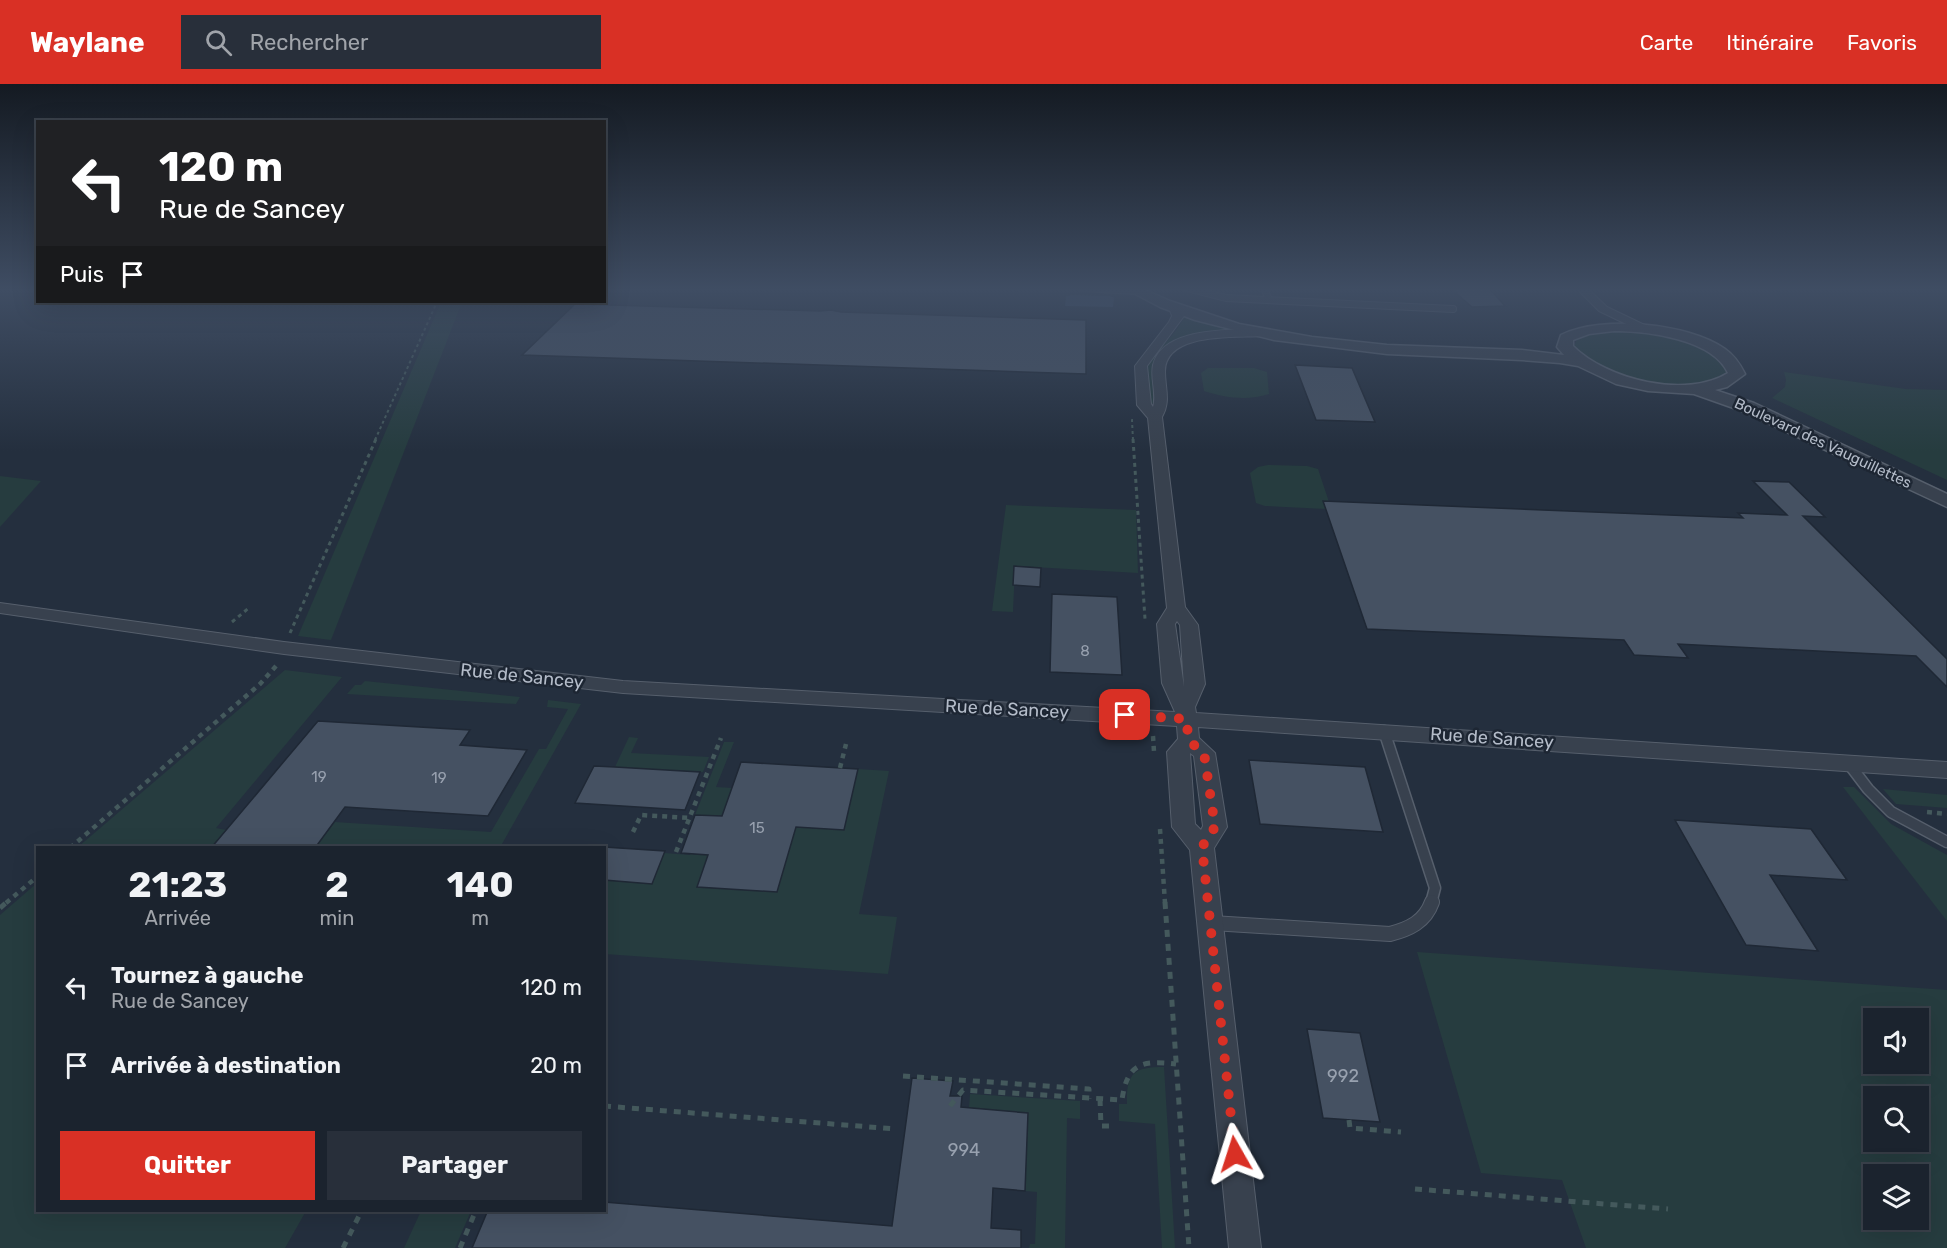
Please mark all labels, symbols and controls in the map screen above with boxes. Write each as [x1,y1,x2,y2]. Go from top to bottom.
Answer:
search box [181,15,601,69]
text: Waylane [30,26,145,59]
icon: search [202,26,235,59]
text: Rechercher [250,29,368,56]
text: Carte [1640,30,1693,55]
text: Itinéraire [1726,30,1814,55]
text: Favoris [1847,30,1917,55]
text: 120 m [159,142,283,192]
icon: left [60,144,138,222]
text: Rue de Sancey [159,193,345,225]
icon: arrive [116,258,149,291]
text: Puis [60,261,104,288]
street label: Boulevard des Vauguillettes [1732,394,1915,492]
house number: 8 [1080,642,1090,660]
street label: Rue de Sancey [459,659,585,693]
pin [1099,689,1150,740]
street label: Rue de Sancey [945,695,1070,723]
icon: arrive [1108,698,1141,731]
street label: Rue de Sancey [1429,723,1555,753]
house number: 19 [311,768,327,786]
house number: 19 [431,769,447,787]
house number: 15 [749,819,765,837]
text: 21:23 [128,863,227,906]
text: 2 [325,863,349,906]
text: 140 [447,863,514,906]
text: Arrivée [145,906,211,930]
text: min [320,906,354,930]
text: m [471,906,489,930]
text: Tournez à gauche [111,962,304,989]
icon: left [60,971,93,1004]
text: 120 m [521,974,582,1001]
text: Rue de Sancey [111,989,249,1013]
map controls [1863,1008,1929,1230]
button: sound [1863,1008,1929,1074]
icon: arrive [60,1049,93,1082]
text: Arrivée à destination [111,1052,341,1079]
text: 20 m [530,1052,582,1079]
house number: 992 [1327,1065,1359,1087]
button: search [1863,1086,1929,1152]
position arrow [1203,1122,1267,1186]
button: Quitter [60,1131,315,1200]
button: Partager [327,1131,582,1200]
house number: 994 [948,1139,980,1161]
button: layers [1863,1164,1929,1230]

